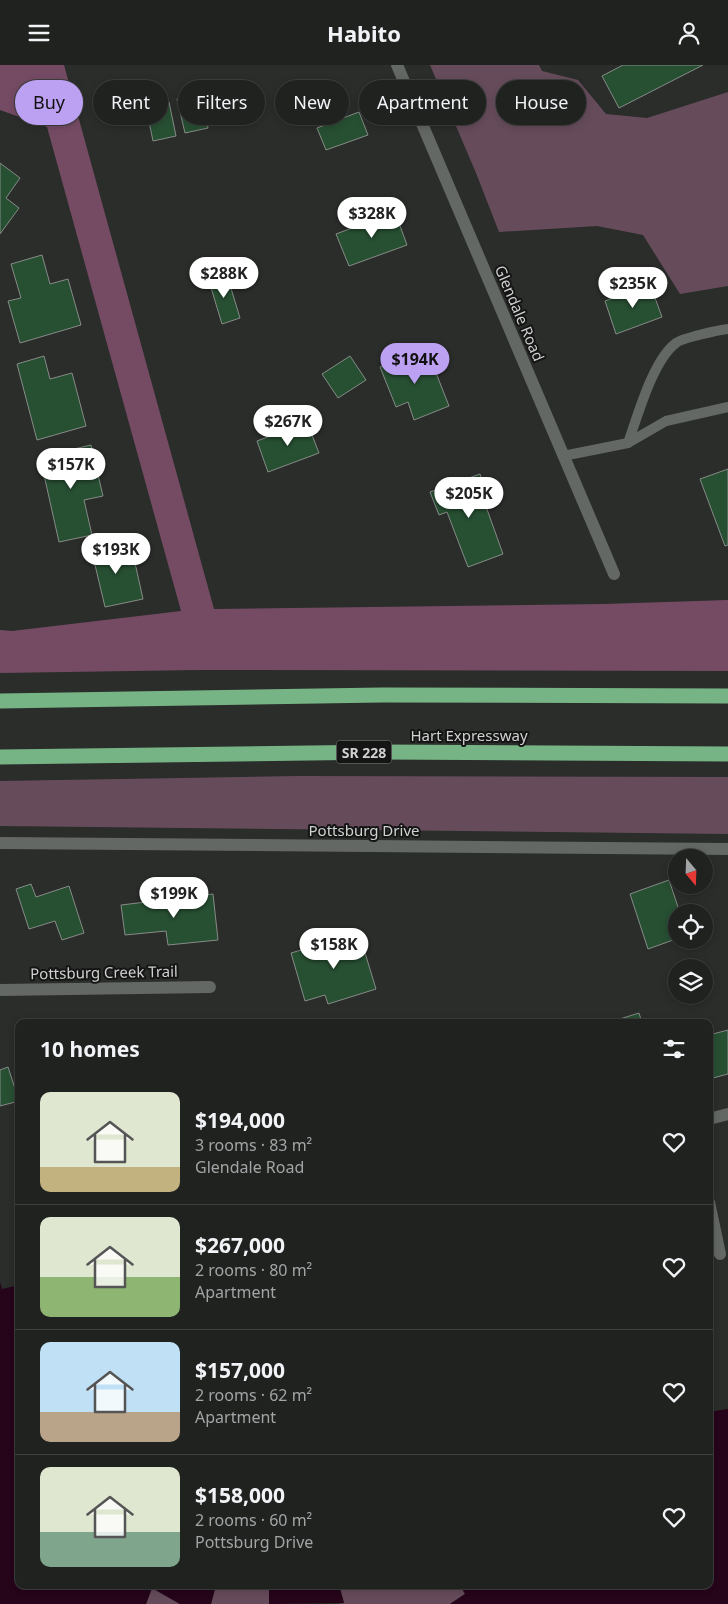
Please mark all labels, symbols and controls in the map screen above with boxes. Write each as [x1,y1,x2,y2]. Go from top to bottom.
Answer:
text: Habito [327,18,401,48]
icon: menu [25,19,53,47]
icon: person [675,19,703,47]
chip: Buy [15,80,83,125]
chip: Rent [93,80,168,125]
chip: Filters [178,80,265,125]
chip: New [275,80,349,125]
chip: Apartment [359,80,486,125]
chip: House [496,80,586,125]
pin: $328K [337,197,407,239]
text: $328K [348,202,396,224]
pin: $288K [189,257,259,299]
text: $288K [200,262,248,284]
street label: Glendale Road [491,262,549,364]
pin: $235K [598,267,668,309]
text: $235K [609,272,657,294]
pin: $194K [380,343,450,385]
text: $194K [391,348,439,370]
pin: $267K [253,405,323,447]
text: $267K [264,410,312,432]
pin: $157K [36,447,106,490]
text: $157K [47,453,95,475]
pin: $205K [434,477,504,519]
text: $205K [445,482,493,504]
pin: $193K [81,533,151,575]
text: $193K [92,538,140,560]
street label: Hart Expressway [410,725,528,745]
road number: SR 228 [336,741,392,764]
street label: Pottsburg Drive [309,820,419,840]
north arrow [668,849,712,894]
map controls [668,849,713,1004]
pin: $199K [139,877,209,919]
text: $199K [150,882,198,904]
button: locate [668,904,713,949]
pin: $158K [299,927,369,970]
text: $158K [310,933,358,955]
button: layers [668,959,713,1004]
street label: Pottsburg Creek Trail [30,961,178,983]
text: 10 homes [40,1035,140,1063]
icon: filters [660,1035,688,1063]
text: $194,000 [195,1106,285,1134]
icon: home [80,1112,140,1172]
icon: heart [660,1128,688,1156]
text: 3 rooms · 83 m² [195,1134,312,1156]
text: Glendale Road [195,1156,304,1178]
text: $267,000 [195,1231,285,1259]
icon: home [80,1237,140,1297]
icon: heart [660,1253,688,1281]
text: 2 rooms · 80 m² [195,1259,312,1281]
text: Apartment [195,1281,276,1303]
text: $157,000 [195,1356,285,1384]
icon: home [80,1362,140,1422]
icon: heart [660,1378,688,1406]
text: 2 rooms · 62 m² [195,1384,312,1406]
text: Apartment [195,1406,276,1428]
text: $158,000 [195,1481,285,1509]
icon: home [80,1487,140,1547]
icon: heart [660,1503,688,1531]
text: 2 rooms · 60 m² [195,1509,312,1531]
text: Pottsburg Drive [195,1531,313,1553]

